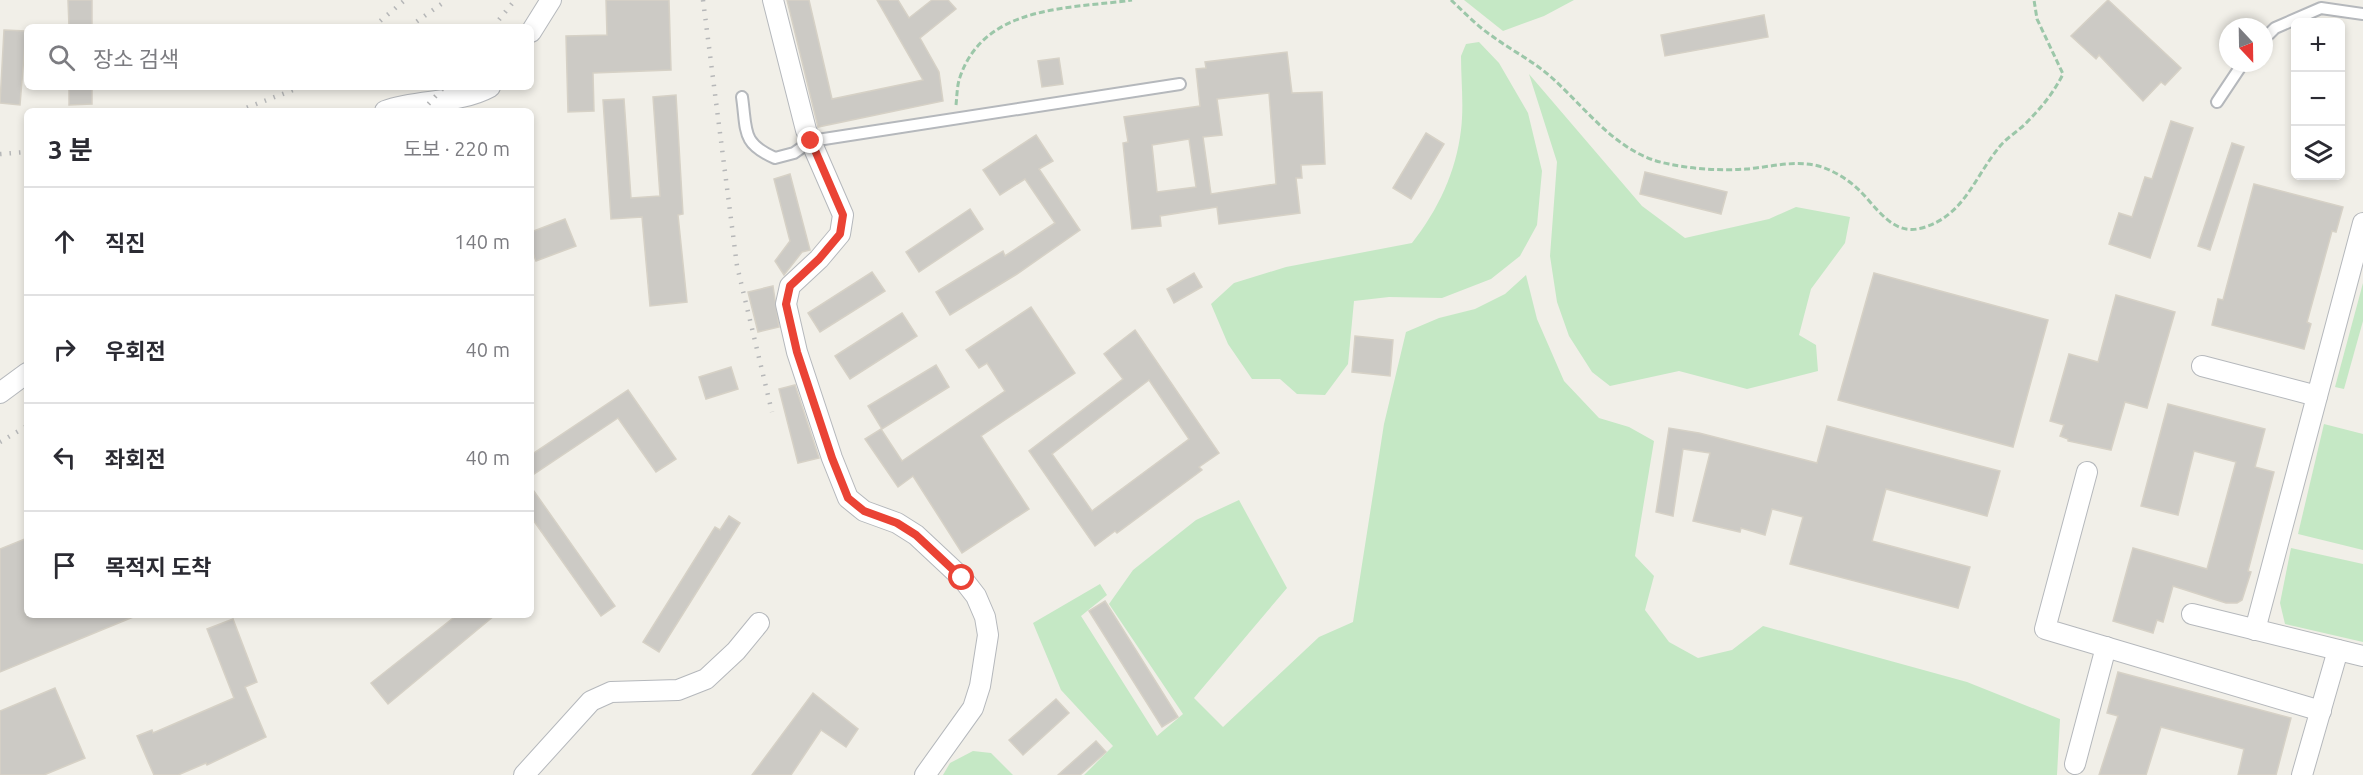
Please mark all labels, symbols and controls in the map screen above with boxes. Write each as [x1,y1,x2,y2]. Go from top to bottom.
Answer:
north arrow [2219,18,2273,72]
map controls [2291,18,2345,180]
button: + [2291,18,2345,72]
search box [24,24,534,90]
icon: search [45,41,78,74]
text: 장소 검색 [93,46,179,71]
button: − [2291,72,2345,126]
button: layers [2291,126,2345,180]
route end [797,127,823,153]
text: 3 분 [48,135,93,164]
text: 도보 · 220 m [403,137,510,160]
icon: ahead [48,225,81,258]
text: 직진 [105,230,145,255]
text: 140 m [454,230,510,253]
icon: right [48,333,81,366]
text: 우회전 [105,338,166,363]
text: 40 m [466,338,510,361]
icon: left [48,441,81,474]
text: 좌회전 [105,446,166,471]
text: 40 m [466,446,510,469]
icon: arrive [48,549,81,582]
text: 목적지 도착 [105,554,211,579]
route start [948,564,974,590]

